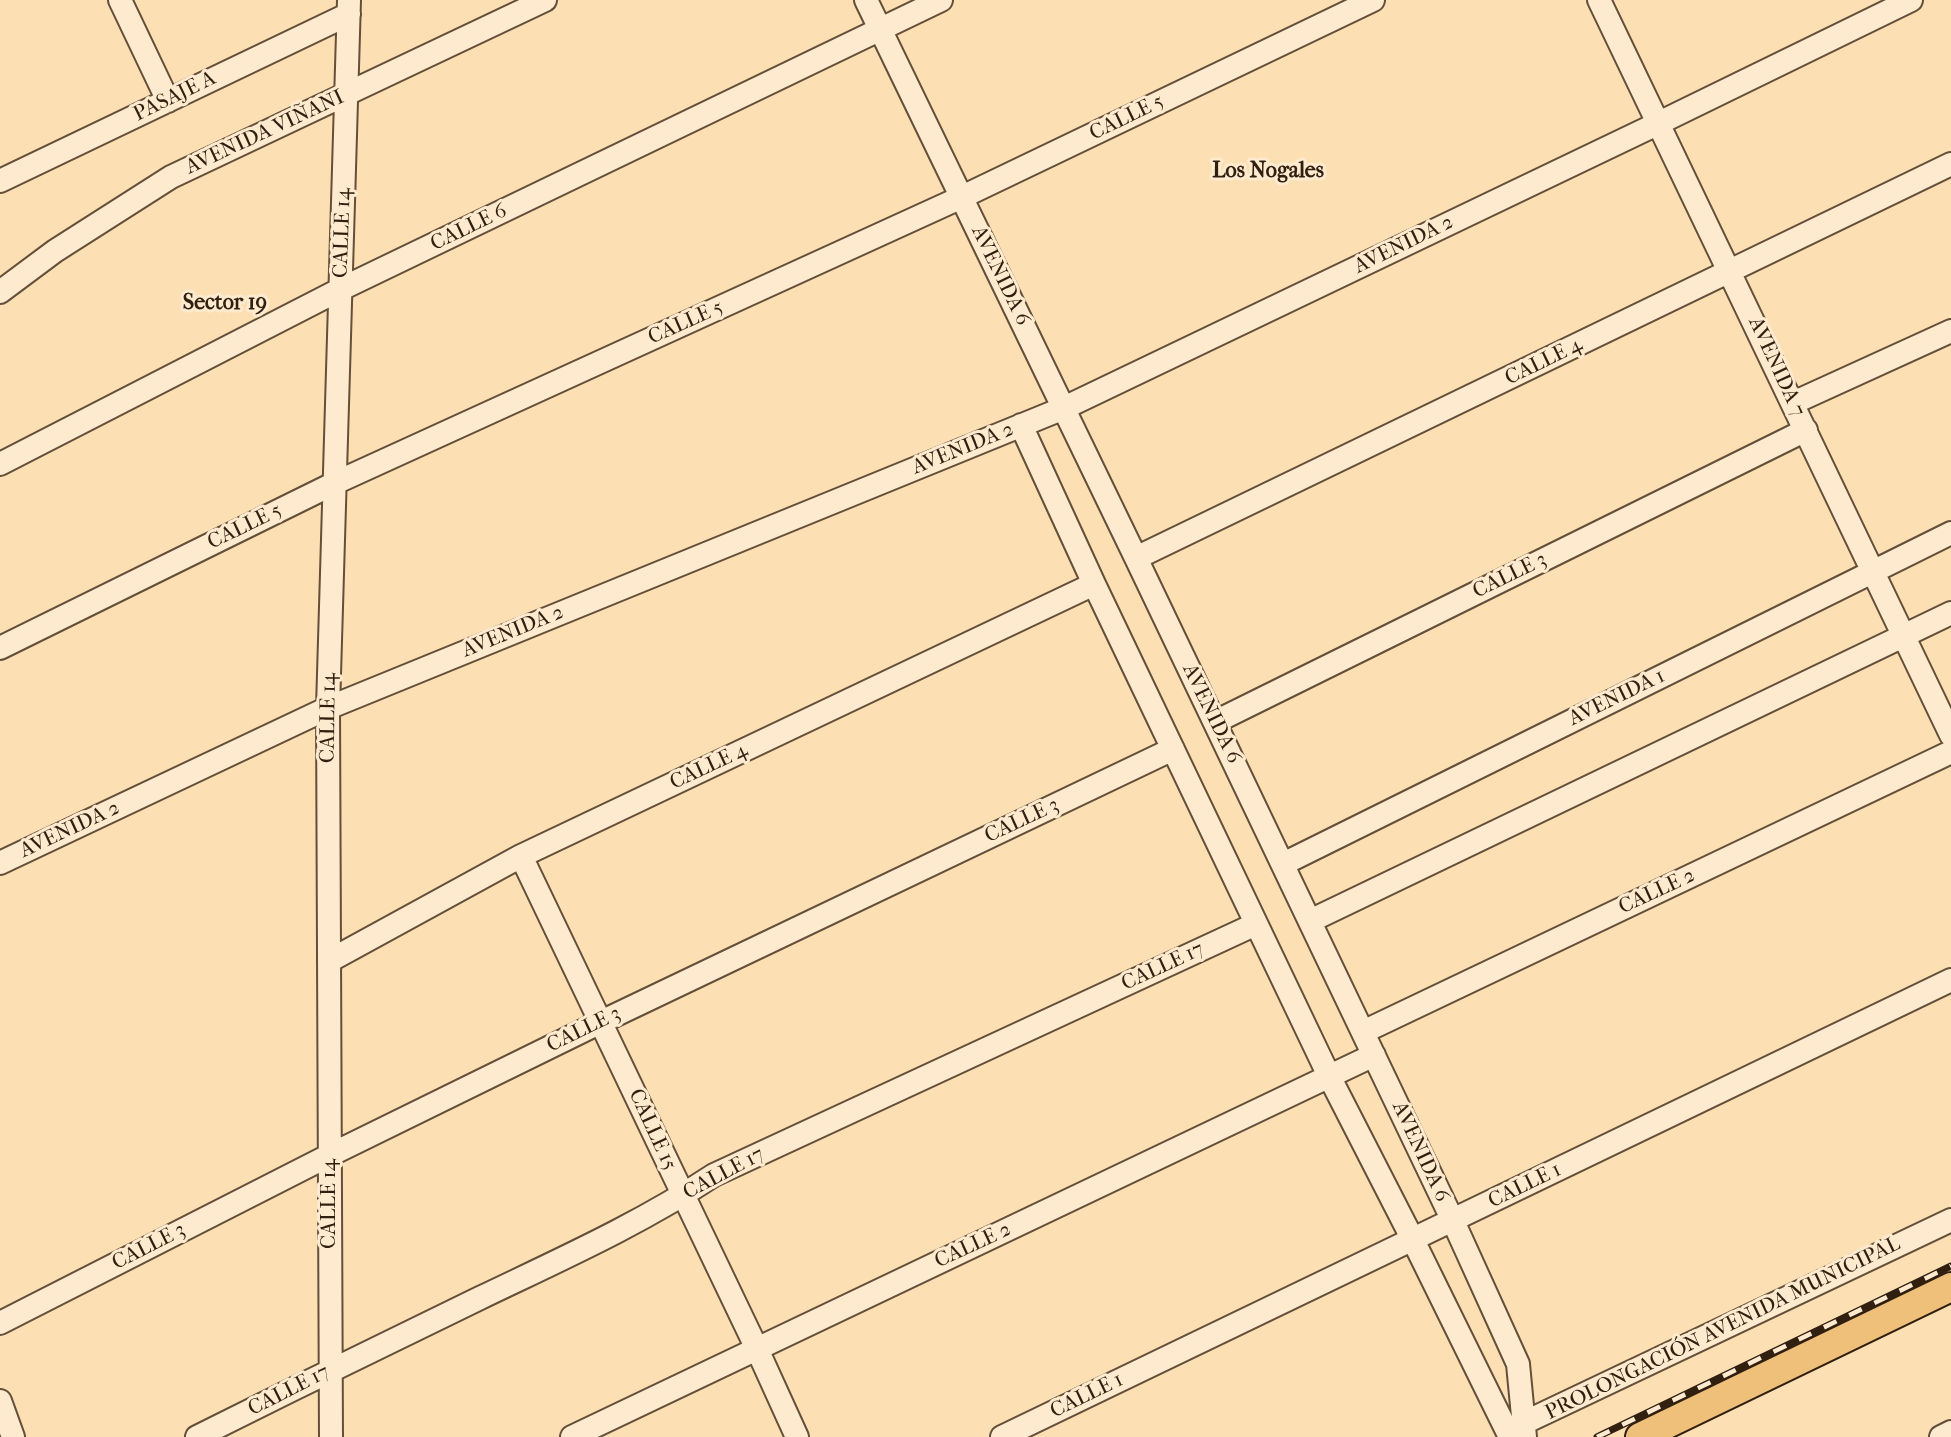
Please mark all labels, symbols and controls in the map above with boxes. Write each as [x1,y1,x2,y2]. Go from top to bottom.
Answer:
street label: PASAJE A [130,66,220,128]
street label: AVENIDA VIÑANI [182,85,348,181]
street label: CALLE 5 [1086,89,1168,147]
district label: Los Nogales [1212,159,1324,185]
street label: CALLE 14 [329,187,357,279]
street label: CALLE 6 [427,199,511,257]
street label: AVENIDA 2 [1350,210,1458,280]
street label: AVENIDA 6 [965,222,1035,330]
district label: Sector 19 [183,291,267,317]
street label: CALLE 5 [645,295,727,351]
street label: AVENIDA 7 [1742,313,1810,421]
street label: CALLE 4 [1501,333,1587,391]
street label: AVENIDA 2 [908,417,1018,481]
street label: CALLE 5 [204,498,286,556]
street label: CALLE 3 [1469,547,1551,605]
street label: AVENIDA 2 [458,600,568,664]
street label: AVENIDA 6 [1176,660,1246,768]
street label: AVENIDA 1 [1565,664,1669,732]
street label: CALLE 14 [316,673,342,763]
street label: CALLE 4 [666,738,752,796]
street label: CALLE 3 [981,793,1063,849]
street label: AVENIDA 2 [16,796,124,864]
street label: CALLE 2 [1615,863,1699,921]
street label: CALLE 17 [1118,937,1208,997]
street label: CALLE 3 [543,1001,625,1059]
street label: CALLE 15 [622,1085,682,1175]
street label: AVENIDA 6 [1386,1098,1454,1206]
street label: CALLE 17 [679,1142,769,1206]
street label: CALLE 1 [1484,1158,1566,1214]
street label: CALLE 14 [317,1159,343,1249]
street label: CALLE 2 [931,1217,1015,1275]
street label: CALLE 3 [108,1218,190,1276]
street label: PROLONGACIÓN AVENIDA MUNICIPAL [1541,1232,1905,1426]
street label: CALLE 17 [244,1360,334,1422]
street label: CALLE 1 [1046,1368,1128,1424]

